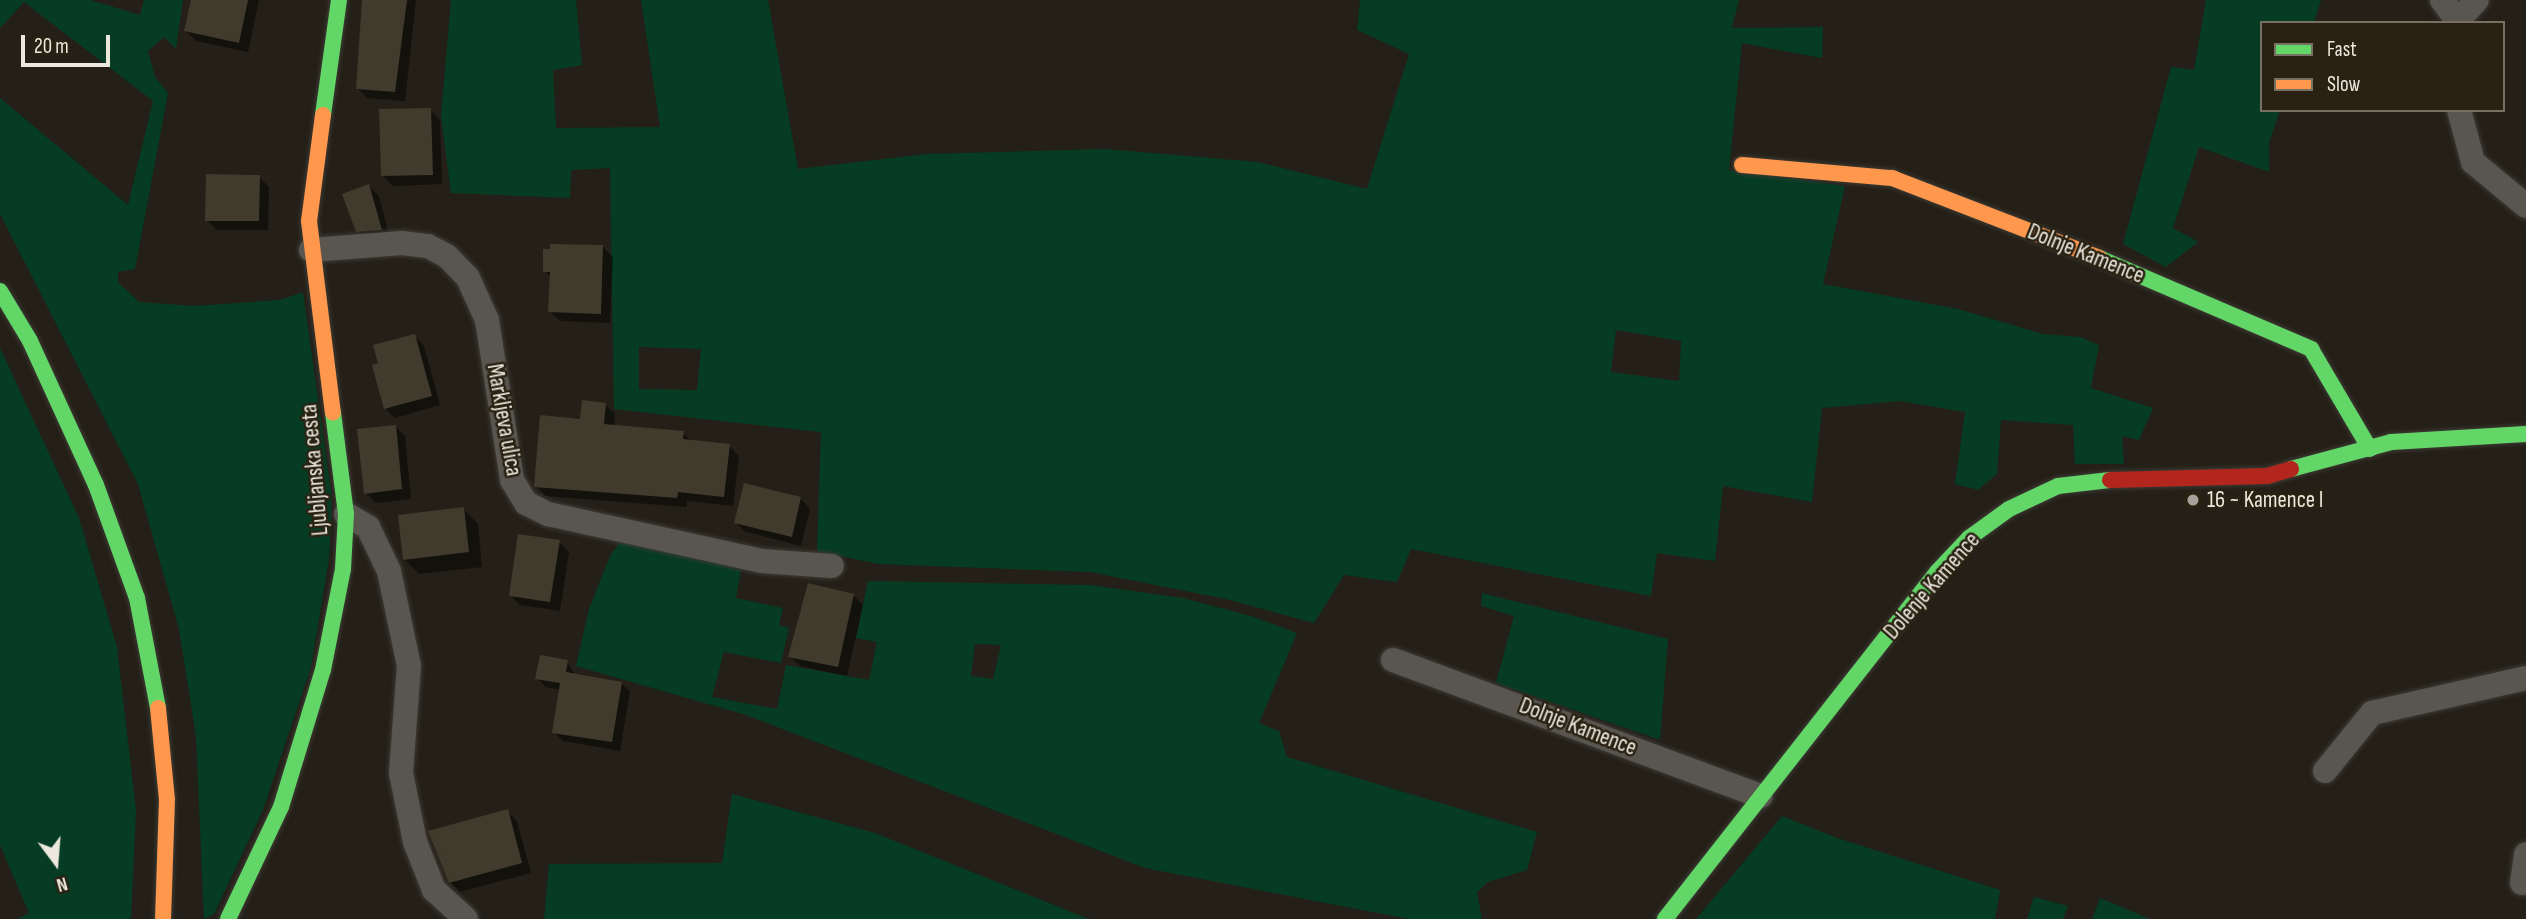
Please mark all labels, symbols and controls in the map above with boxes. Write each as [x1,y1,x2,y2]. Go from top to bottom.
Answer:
scale bar [24,21,114,65]
legend [2260,21,2505,112]
text: 20 m [34,34,69,59]
text: Fast [2327,37,2357,62]
text: Slow [2327,72,2360,97]
street label: Dolnje Kamence [2024,218,2148,290]
street label: Markljeva ulica [481,362,527,478]
street label: Ljubljanska cesta [296,403,334,537]
place label: 16 ~ Kamence I [2207,486,2323,514]
marker: 16 ~ Kamence I [2185,492,2201,508]
street label: Dolenje Kamence [1878,527,1986,645]
street label: Dolnje Kamence [1515,692,1641,762]
north arrow [21,828,91,898]
text: N [54,871,70,896]

